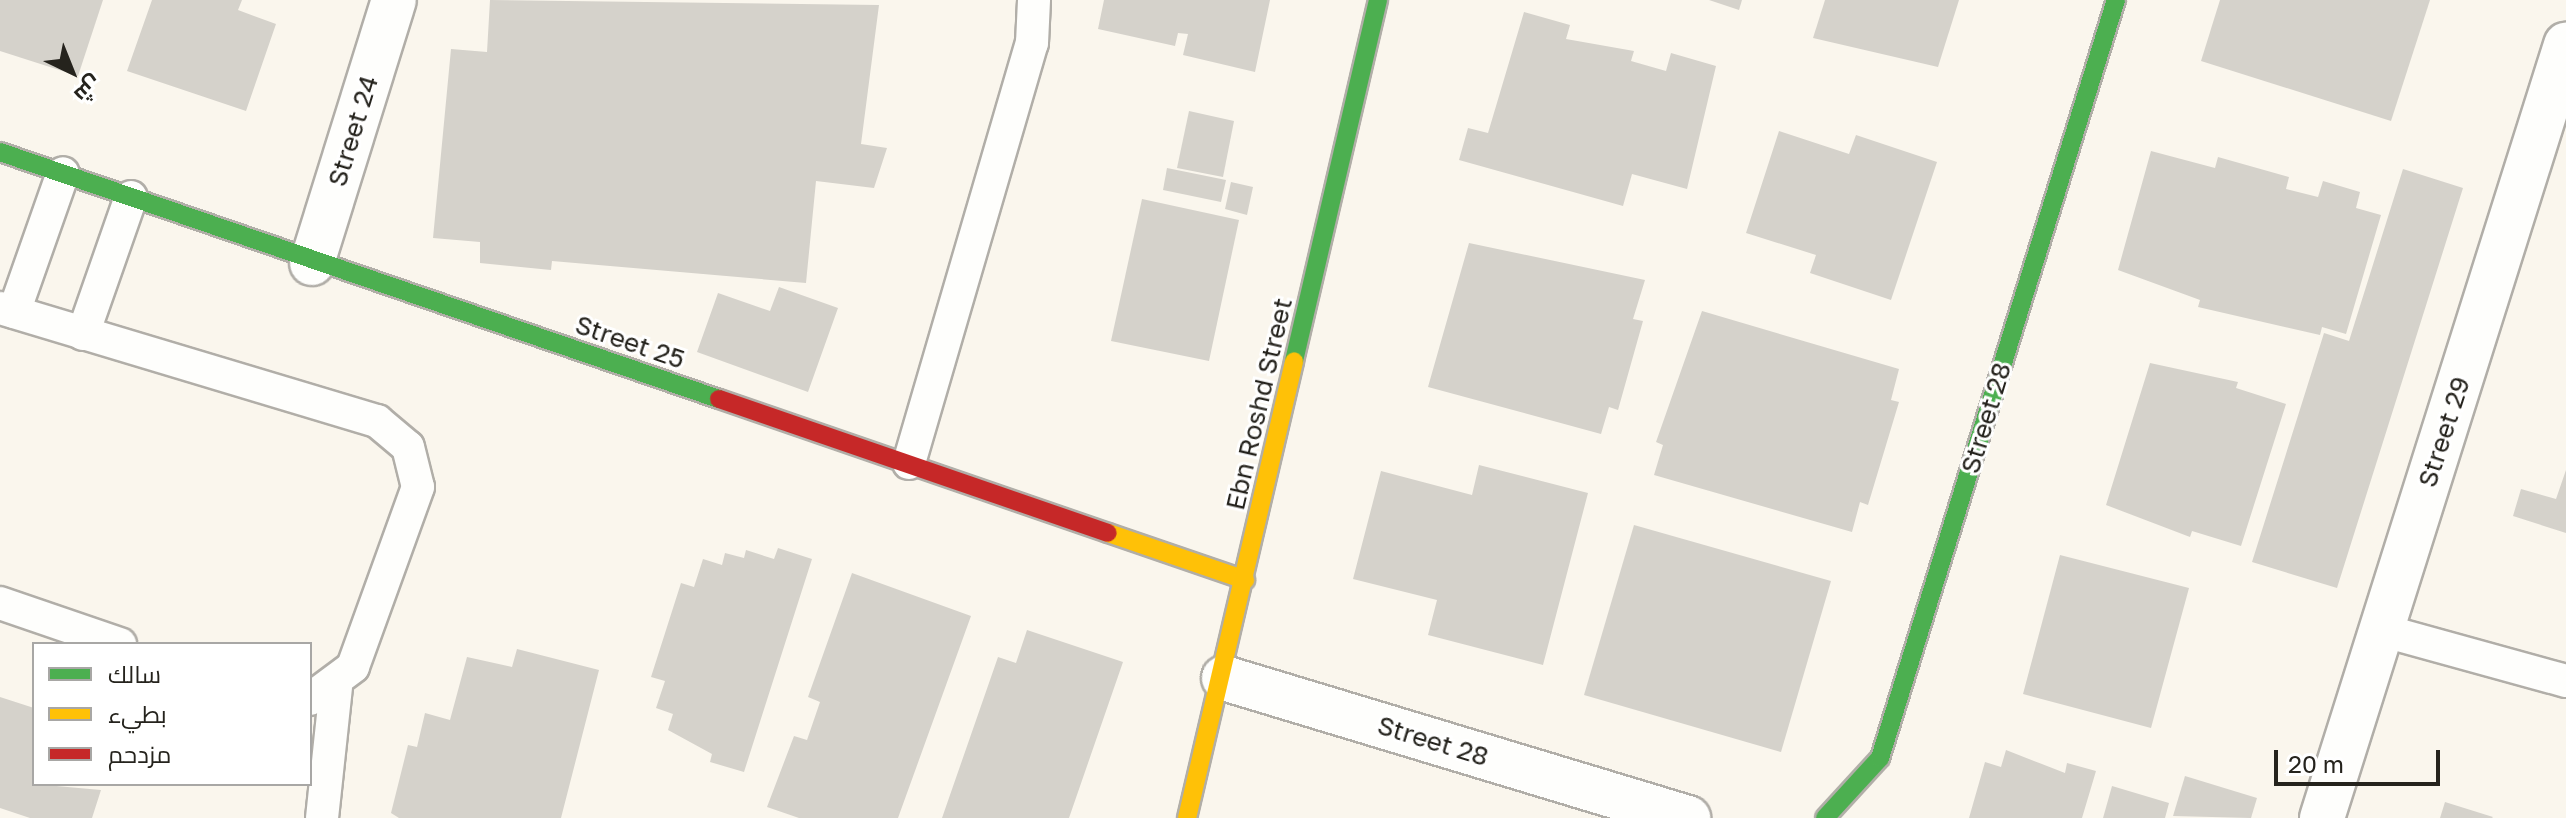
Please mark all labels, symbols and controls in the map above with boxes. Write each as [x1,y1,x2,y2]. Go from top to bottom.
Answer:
north arrow [32,32,112,112]
text: ش [69,70,108,109]
street label: Street 24 [321,72,385,190]
street label: Ebn Roshd Street [1219,295,1299,513]
street label: Street 25 [571,309,689,375]
street label: Street 28 [1954,359,2018,477]
street label: Street 29 [2412,373,2476,491]
legend [32,642,312,786]
text: سالك [108,659,161,688]
text: بطيء [108,699,167,728]
street label: Street 28 [1374,709,1492,773]
scale bar [2278,734,2444,784]
text: مزدحم [108,739,171,768]
text: 20 m [2288,749,2344,778]

